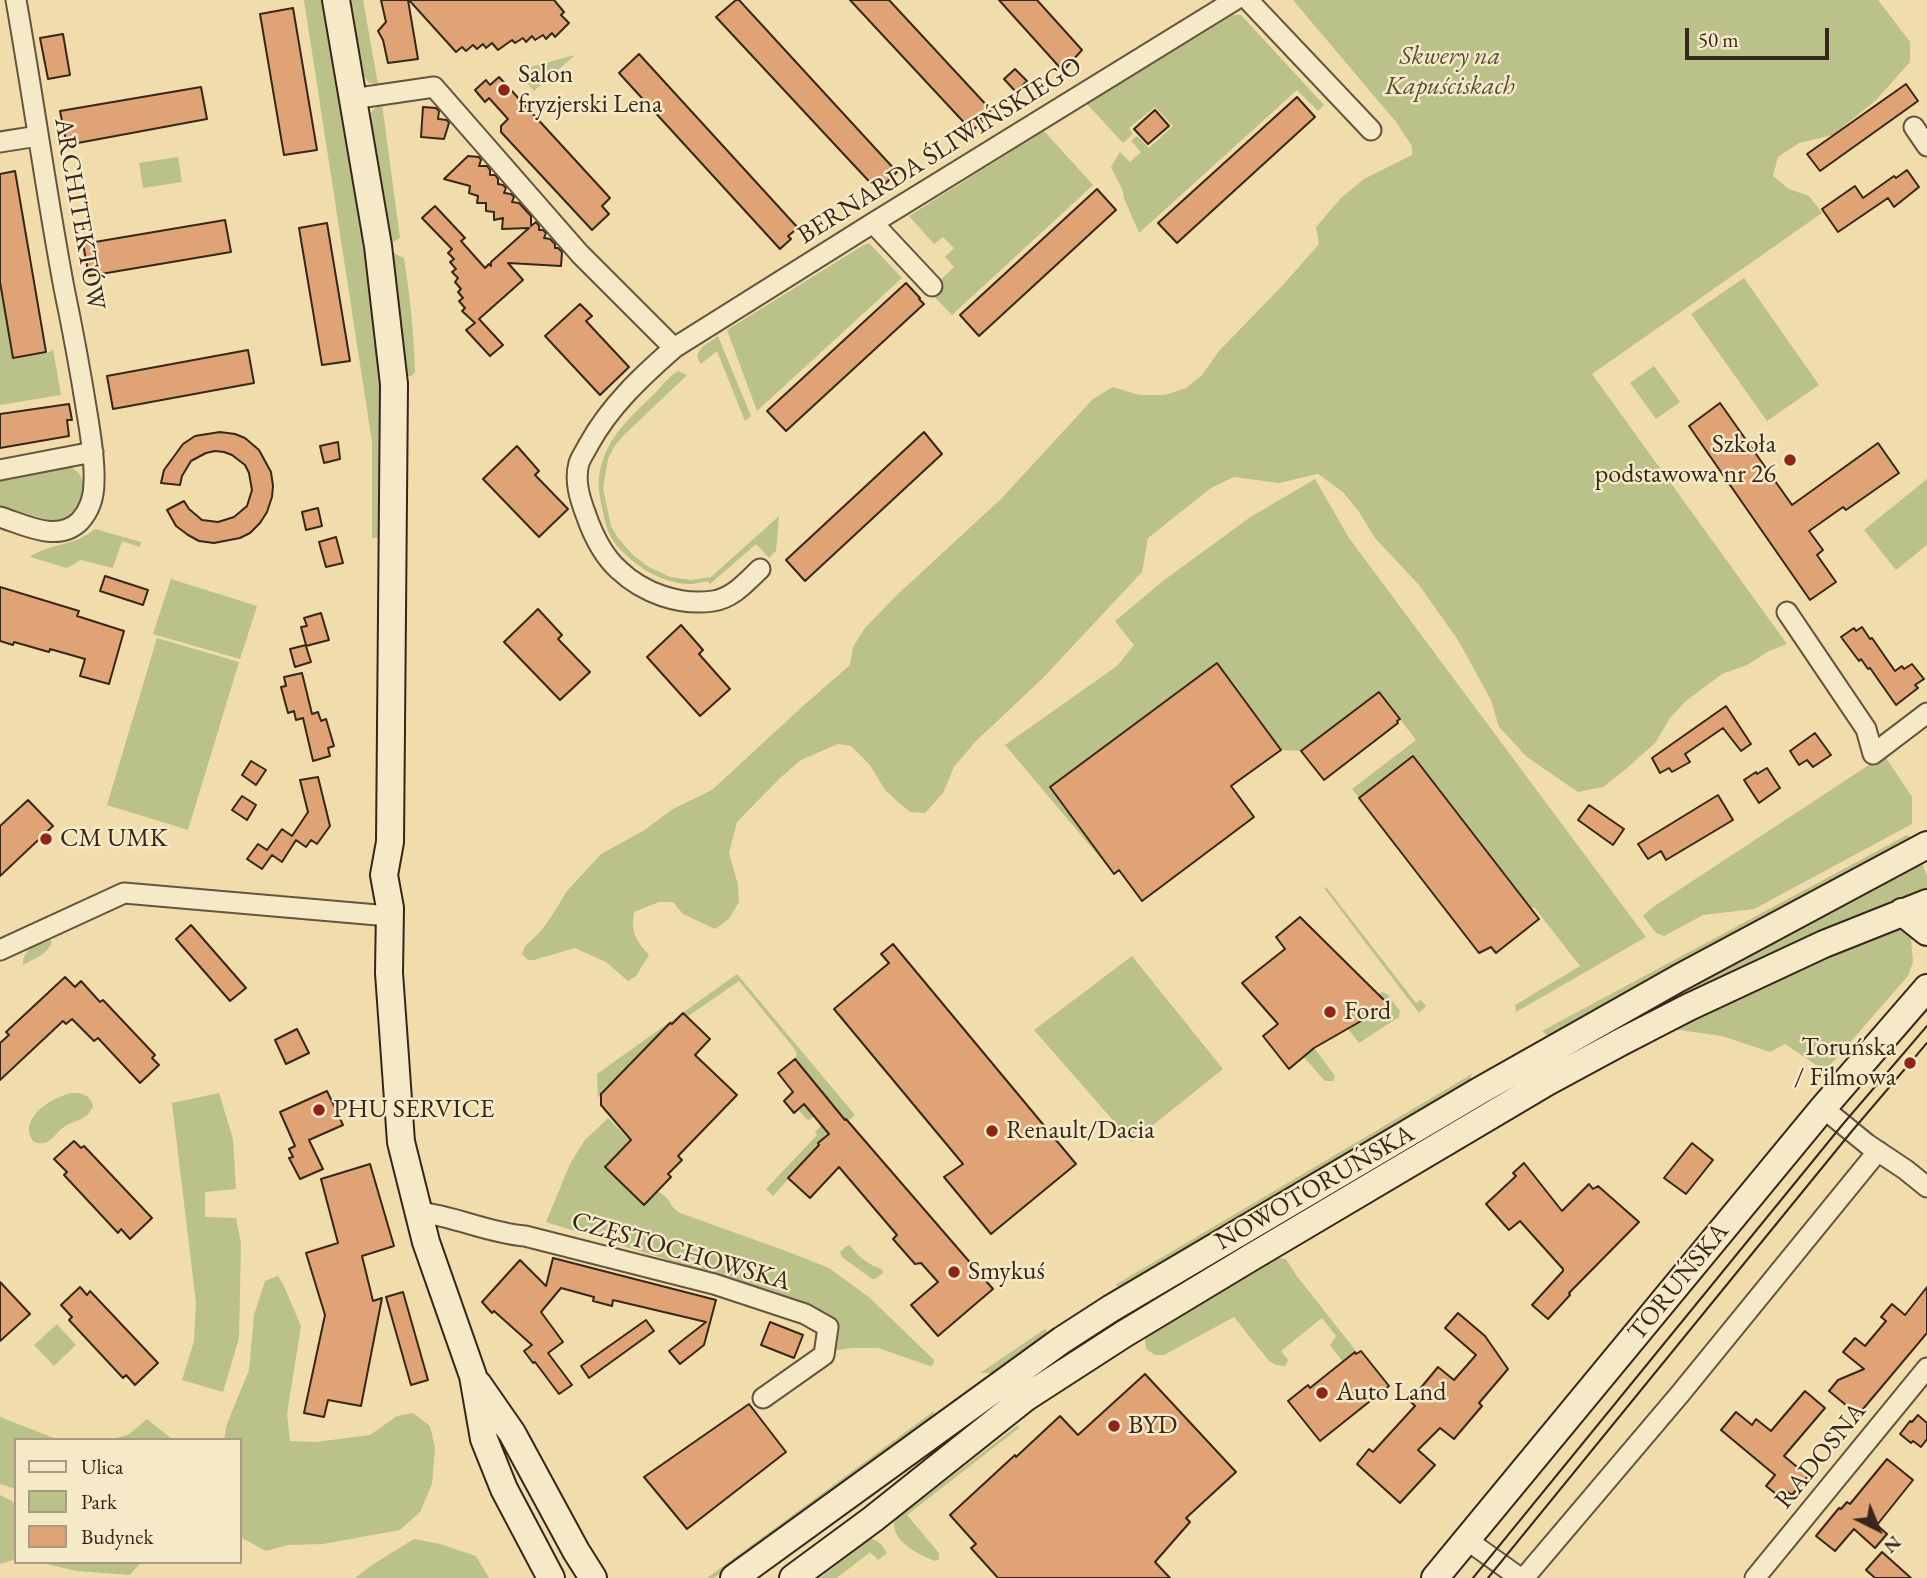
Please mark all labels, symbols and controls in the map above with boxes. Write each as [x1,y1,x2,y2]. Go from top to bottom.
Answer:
scale bar [1689,14,1832,58]
text: 50 m [1698,26,1739,53]
park label: Skwery na Kapuściskach [1385,41,1515,102]
street label: BERNARDA ŚLIWIŃSKIEGO [792,51,1088,251]
place label: Salon fryzjerski Lena [518,59,662,120]
marker: Salon fryzjerski Lena [496,82,512,98]
street label: ARCHITEKTÓW [47,116,111,312]
place label: Szkoła podstawowa nr 26 [1595,429,1776,490]
marker: Szkoła podstawowa nr 26 [1782,452,1798,468]
place label: CM UMK [60,823,167,855]
marker: CM UMK [38,831,54,847]
place label: Ford [1344,996,1391,1028]
marker: Ford [1322,1004,1338,1020]
place label: Toruńska / Filmowa [1794,1032,1896,1094]
marker: Toruńska / Filmowa [1902,1055,1918,1071]
place label: PHU SERVICE [333,1094,495,1126]
marker: PHU SERVICE [311,1102,327,1118]
place label: Renault/Dacia [1006,1115,1155,1147]
street label: NOWOTORUŃSKA [1210,1118,1420,1258]
marker: Renault/Dacia [984,1123,1000,1139]
street label: CZĘSTOCHOWSKA [568,1206,794,1298]
street label: TORUŃSKA [1622,1217,1736,1347]
place label: Smykuś [968,1256,1045,1288]
marker: Smykuś [946,1264,962,1280]
place label: Auto Land [1336,1377,1446,1409]
marker: Auto Land [1314,1385,1330,1401]
street label: RADOSNA [1769,1397,1873,1515]
place label: BYD [1128,1410,1177,1442]
marker: BYD [1106,1418,1122,1434]
legend [14,1438,242,1564]
text: Ulica [81,1453,123,1480]
text: Park [81,1488,117,1515]
north arrow [1843,1494,1913,1564]
text: Budynek [81,1523,153,1550]
text: N [1879,1530,1907,1559]

